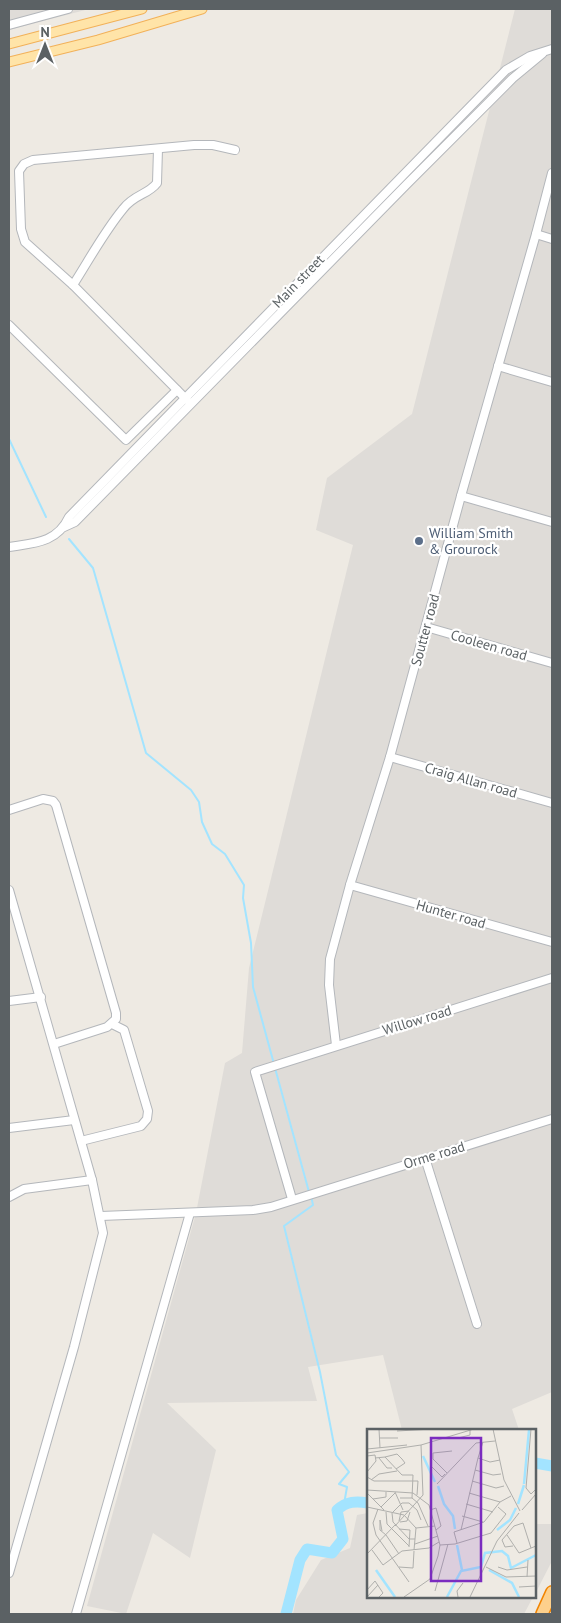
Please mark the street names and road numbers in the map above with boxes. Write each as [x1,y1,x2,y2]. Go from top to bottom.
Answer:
street label: Main street [268,250,328,311]
street label: Soutter road [407,592,443,668]
street label: Cooleen road [449,625,529,665]
street label: Craig Allan road [423,758,519,802]
street label: Hunter road [414,895,488,933]
street label: Willow road [380,1001,454,1039]
street label: Orme road [401,1137,467,1173]

